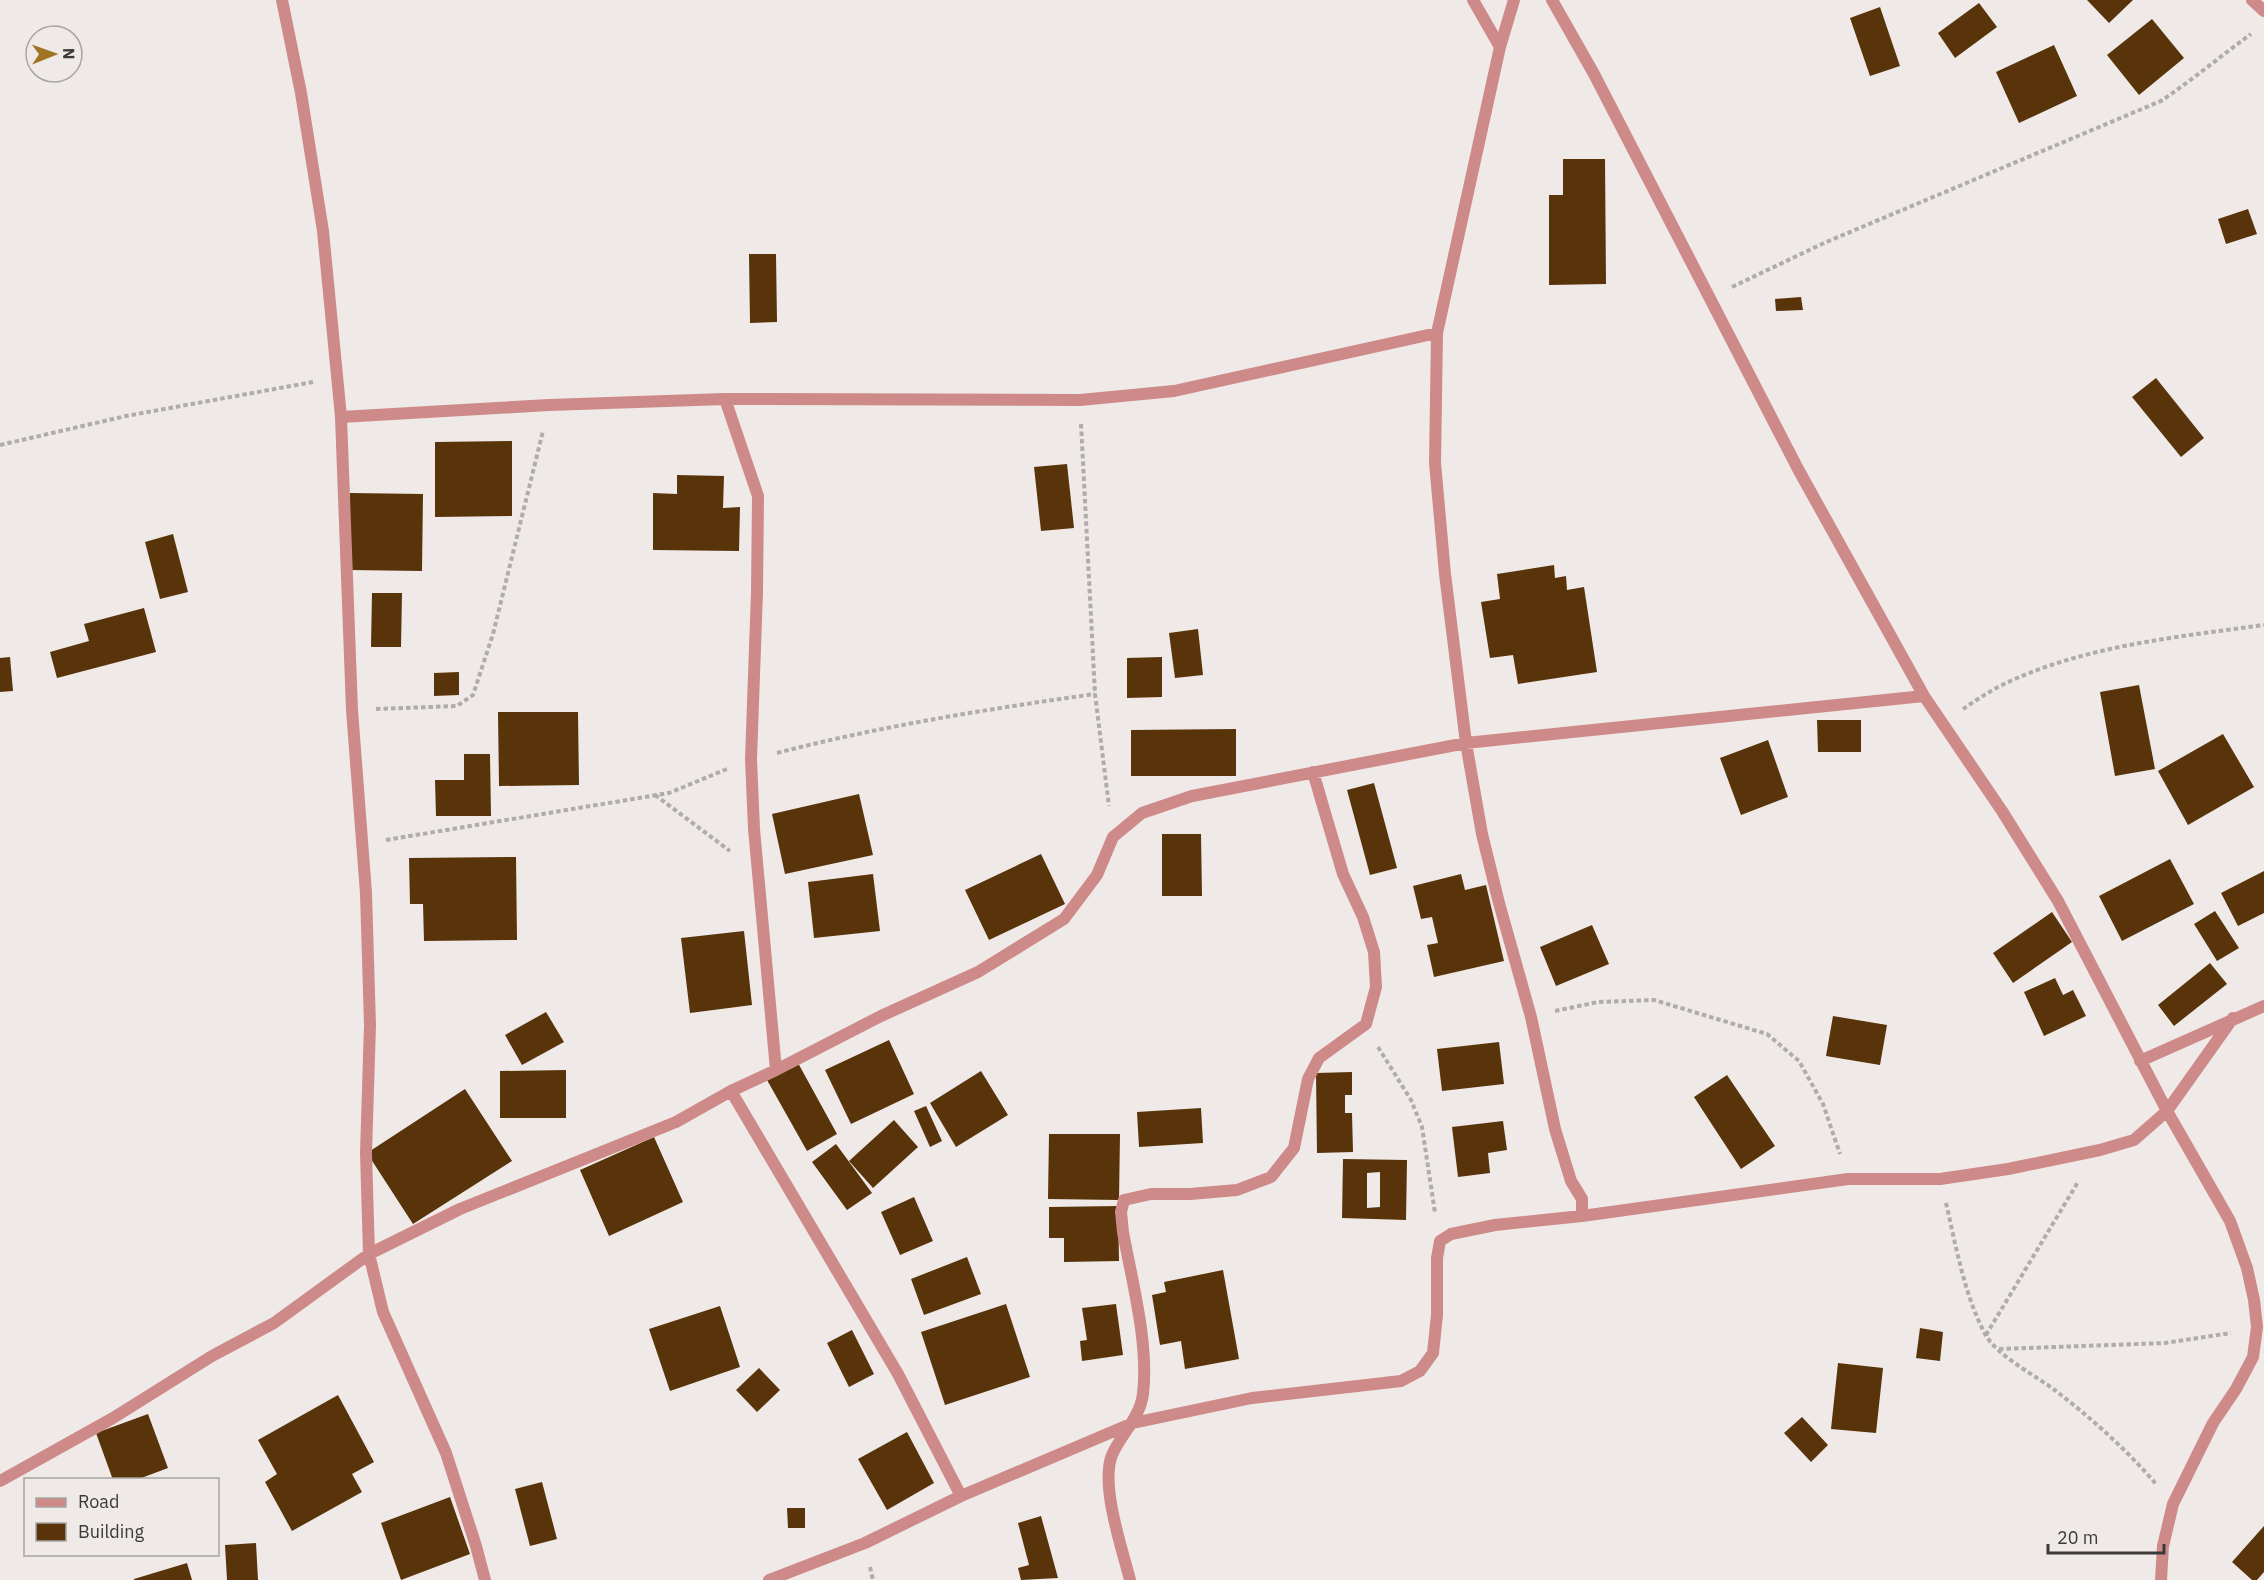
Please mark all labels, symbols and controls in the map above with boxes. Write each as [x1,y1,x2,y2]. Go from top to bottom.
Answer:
north arrow [24,24,84,84]
text: N [59,48,79,60]
legend [24,1478,219,1556]
text: Road [78,1490,119,1513]
scale bar [2048,1517,2164,1555]
text: Building [78,1520,145,1543]
text: 20 m [2057,1526,2099,1549]

